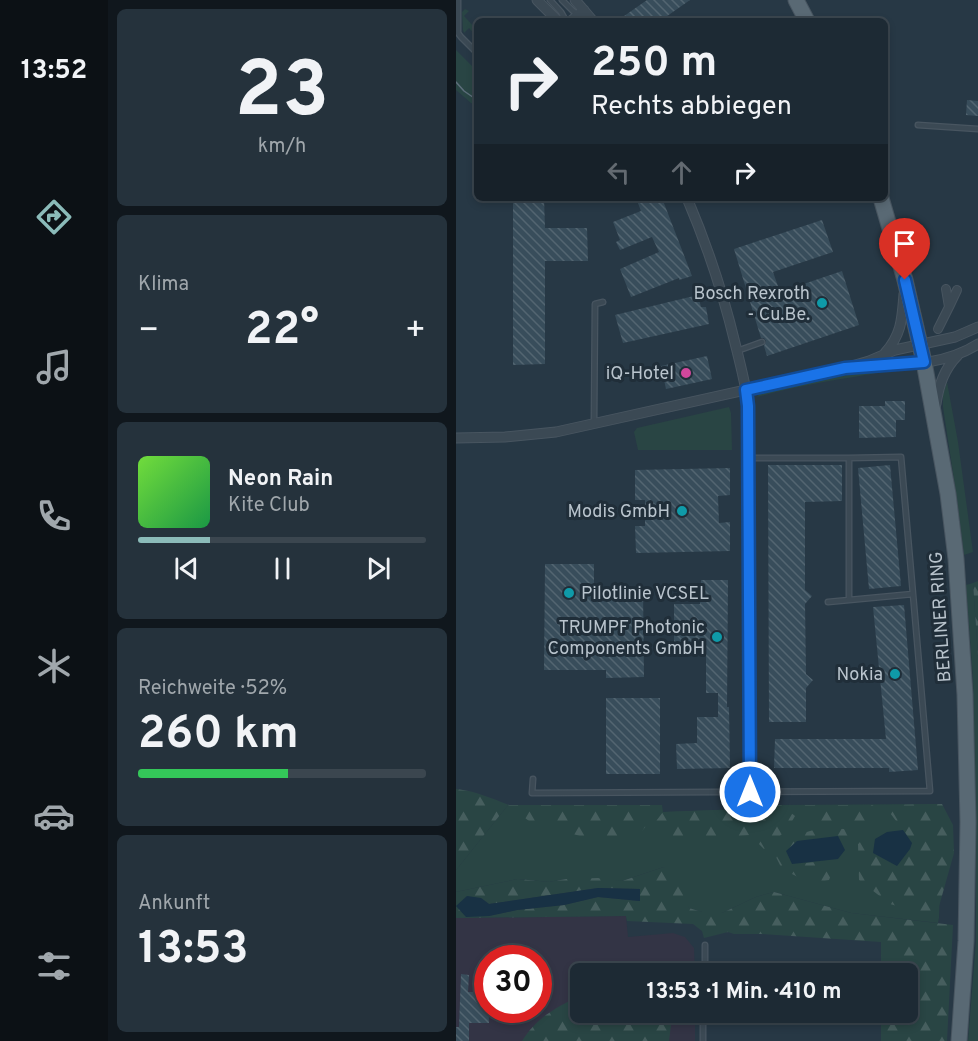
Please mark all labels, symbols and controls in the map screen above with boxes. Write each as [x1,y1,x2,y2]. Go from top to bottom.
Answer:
text: 250 m [591,38,717,91]
icon: right [492,42,570,120]
text: 23 [235,45,329,144]
text: 13:52 [21,54,87,88]
text: Rechts abbiegen [591,90,792,124]
text: km/h [258,134,306,160]
icon: left [602,156,635,189]
icon: ahead [665,156,698,189]
icon: right [728,156,761,189]
icon: directions [33,196,75,238]
pin [879,218,930,280]
icon: arrive [888,227,921,260]
text: Klima [138,272,189,298]
place label: Bosch Rexroth - Cu.Be. [693,283,810,327]
marker: Bosch Rexroth - Cu.Be. [815,296,829,310]
text: 22° [245,303,319,360]
text: − [138,311,159,353]
text: + [405,311,426,353]
icon: music [33,346,75,388]
place label: iQ-Hotel [606,363,674,386]
marker: iQ-Hotel [679,366,693,380]
text: Neon Rain [228,466,333,493]
text: Kite Club [228,493,310,519]
icon: phone [33,495,75,537]
place label: Modis GmbH [567,501,670,524]
marker: Modis GmbH [675,504,689,518]
street label: BERLINER RING [925,551,958,683]
icon: previous [170,552,203,585]
icon: pause [266,552,299,585]
icon: next [362,552,395,585]
place label: Pilotlinie VCSEL [581,583,709,606]
marker: Pilotlinie VCSEL [562,586,576,600]
place label: TRUMPF Photonic Components GmbH [548,617,705,661]
marker: TRUMPF Photonic Components GmbH [710,630,724,644]
icon: climate [33,645,75,687]
place label: Nokia [837,664,883,687]
marker: Nokia [888,667,902,681]
text: Reichweite · 52% [138,676,287,702]
text: 260 km [138,707,299,764]
position arrow [718,760,782,824]
icon: car [33,795,75,837]
text: Ankunft [138,891,210,917]
text: 13:53 [138,922,248,979]
icon: filters [33,945,75,987]
speed limit sign: 30 [474,945,552,1023]
text: 13:53 · 1 Min. · 410 m [646,979,842,1006]

